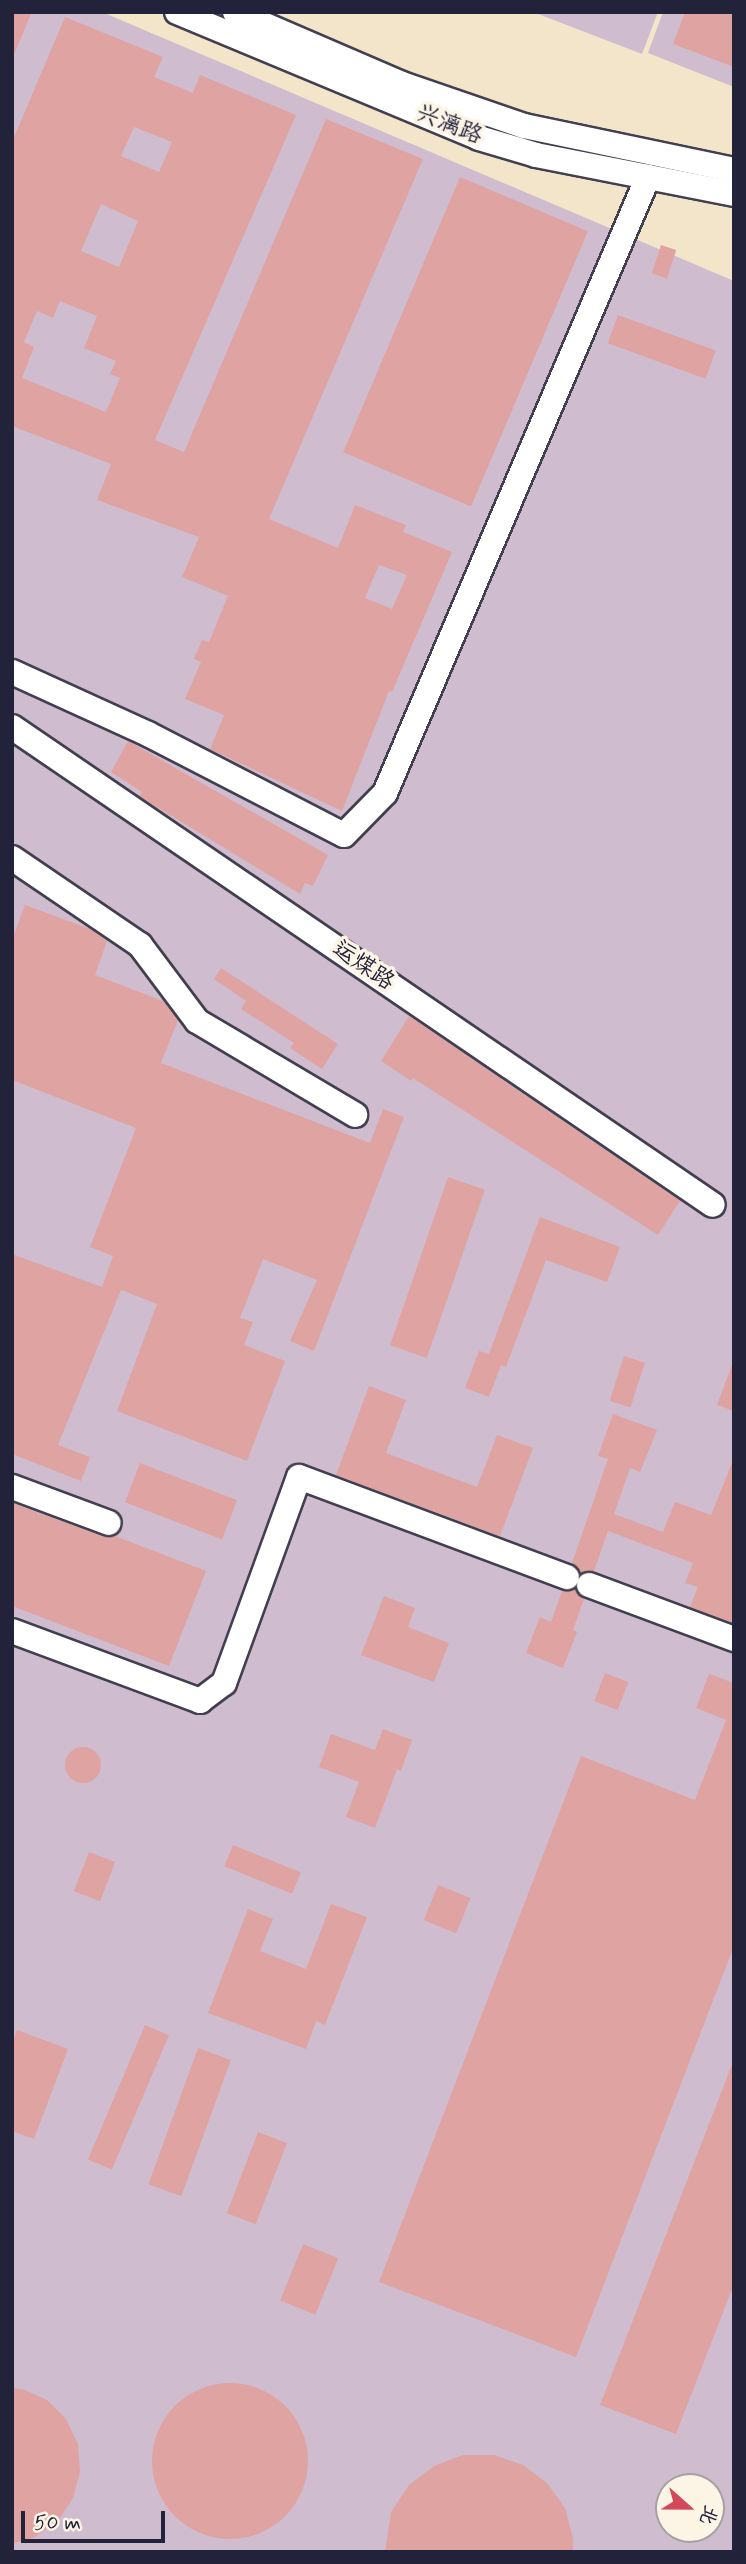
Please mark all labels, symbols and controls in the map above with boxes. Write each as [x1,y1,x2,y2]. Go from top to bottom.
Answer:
street label: 兴漓路 [412,99,486,151]
street label: 运煤路 [327,935,399,997]
north arrow [655,2473,725,2543]
scale bar [24,2498,168,2542]
text: 北 [693,2502,723,2528]
text: 50 m [34,2509,81,2537]

